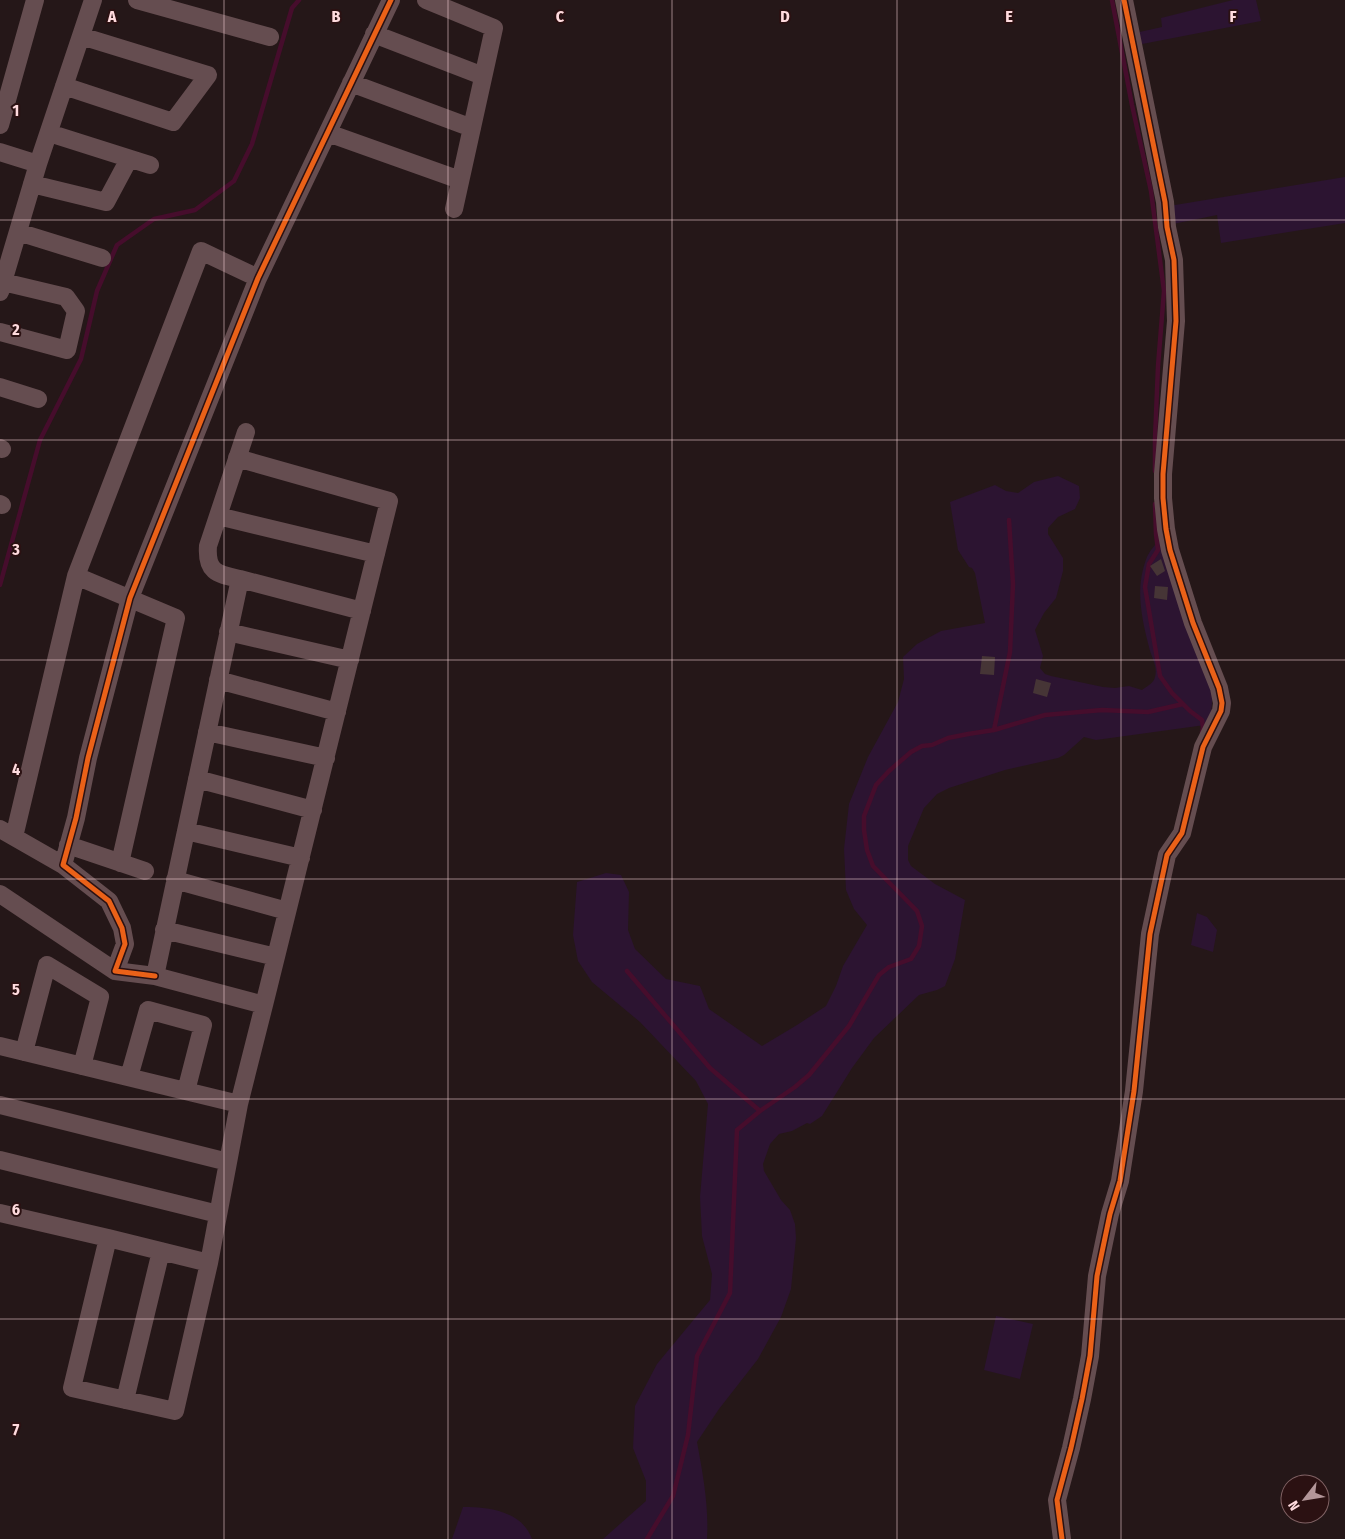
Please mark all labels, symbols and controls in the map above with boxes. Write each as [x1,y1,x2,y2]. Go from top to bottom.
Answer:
text: A [107,7,117,26]
text: B [332,7,341,26]
text: C [556,7,565,26]
text: D [780,7,790,26]
text: E [1005,7,1013,26]
text: F [1229,7,1237,26]
text: 1 [13,101,19,120]
text: 2 [11,320,20,339]
text: 3 [11,540,20,559]
text: 4 [12,760,20,779]
text: 5 [12,980,20,999]
text: 6 [12,1200,20,1219]
text: 7 [13,1420,20,1439]
north arrow [1280,1474,1330,1524]
text: N [1285,1497,1304,1513]

